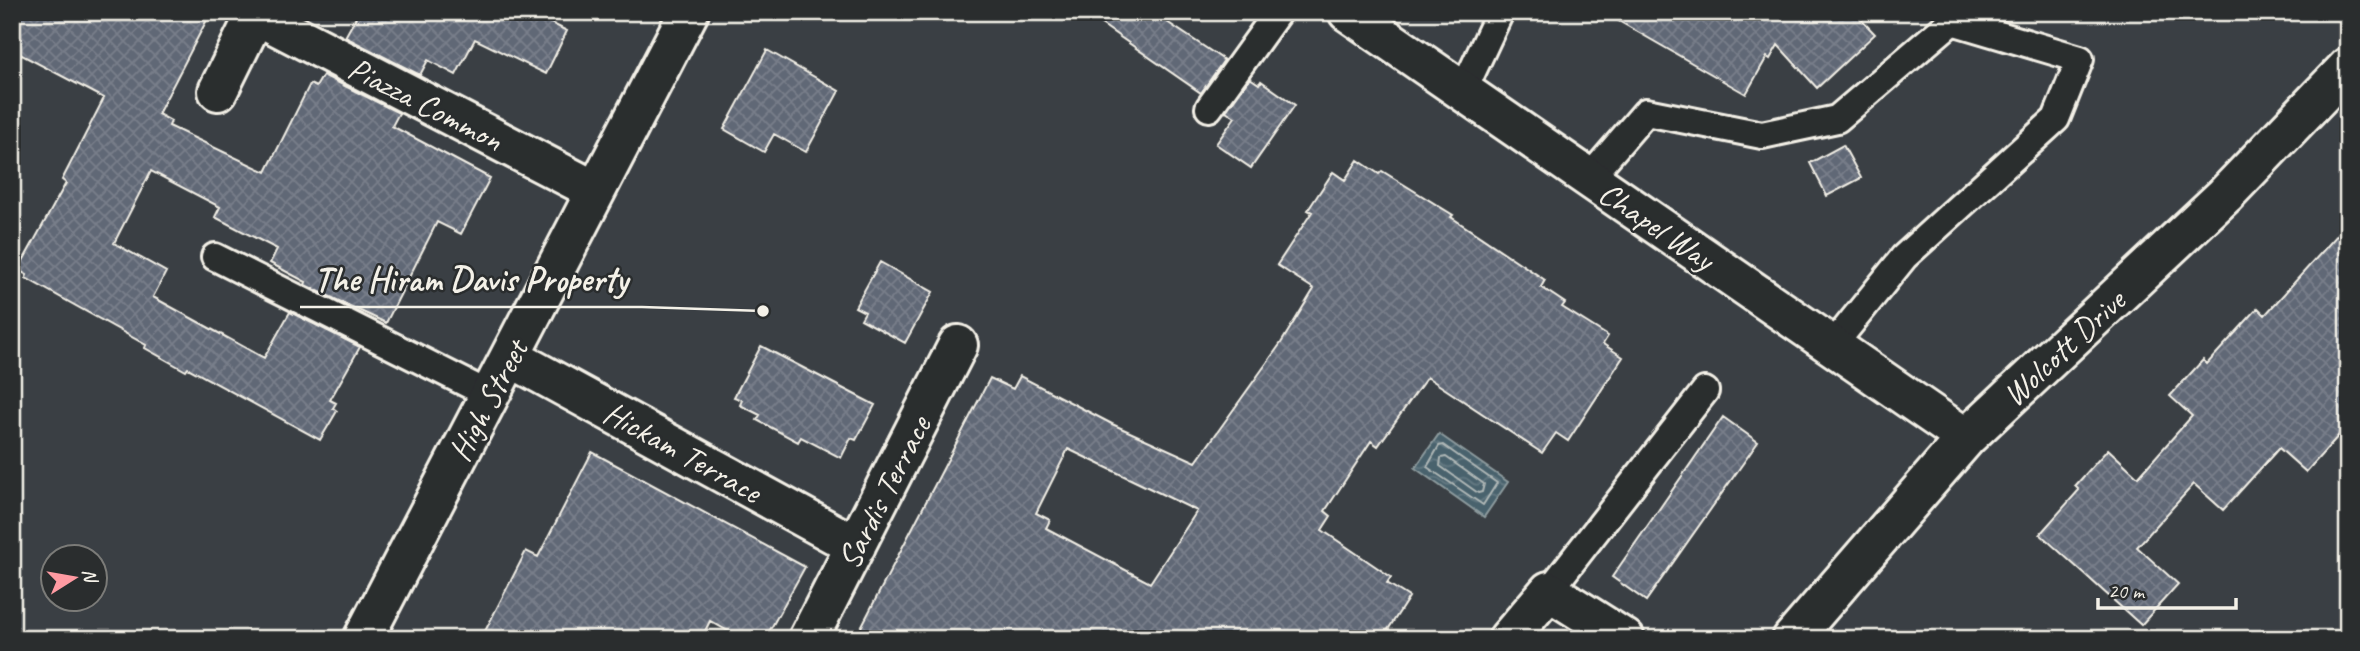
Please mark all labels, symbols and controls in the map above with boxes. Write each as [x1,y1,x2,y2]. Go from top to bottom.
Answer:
street label: Piazza Common [341,47,510,161]
street label: Chapel Way [1591,172,1725,281]
callout: The Hiram Davis Property [300,251,642,307]
text: The Hiram Davis Property [314,257,631,302]
street label: Wolcott Drive [1993,279,2136,415]
street label: High Street [439,330,539,468]
street label: Hickam Terrace [596,391,771,513]
street label: Sardis Terrace [828,407,941,576]
north arrow [38,542,108,612]
text: N [77,567,103,586]
scale bar [2098,567,2236,611]
text: 20 m [2108,578,2146,604]

